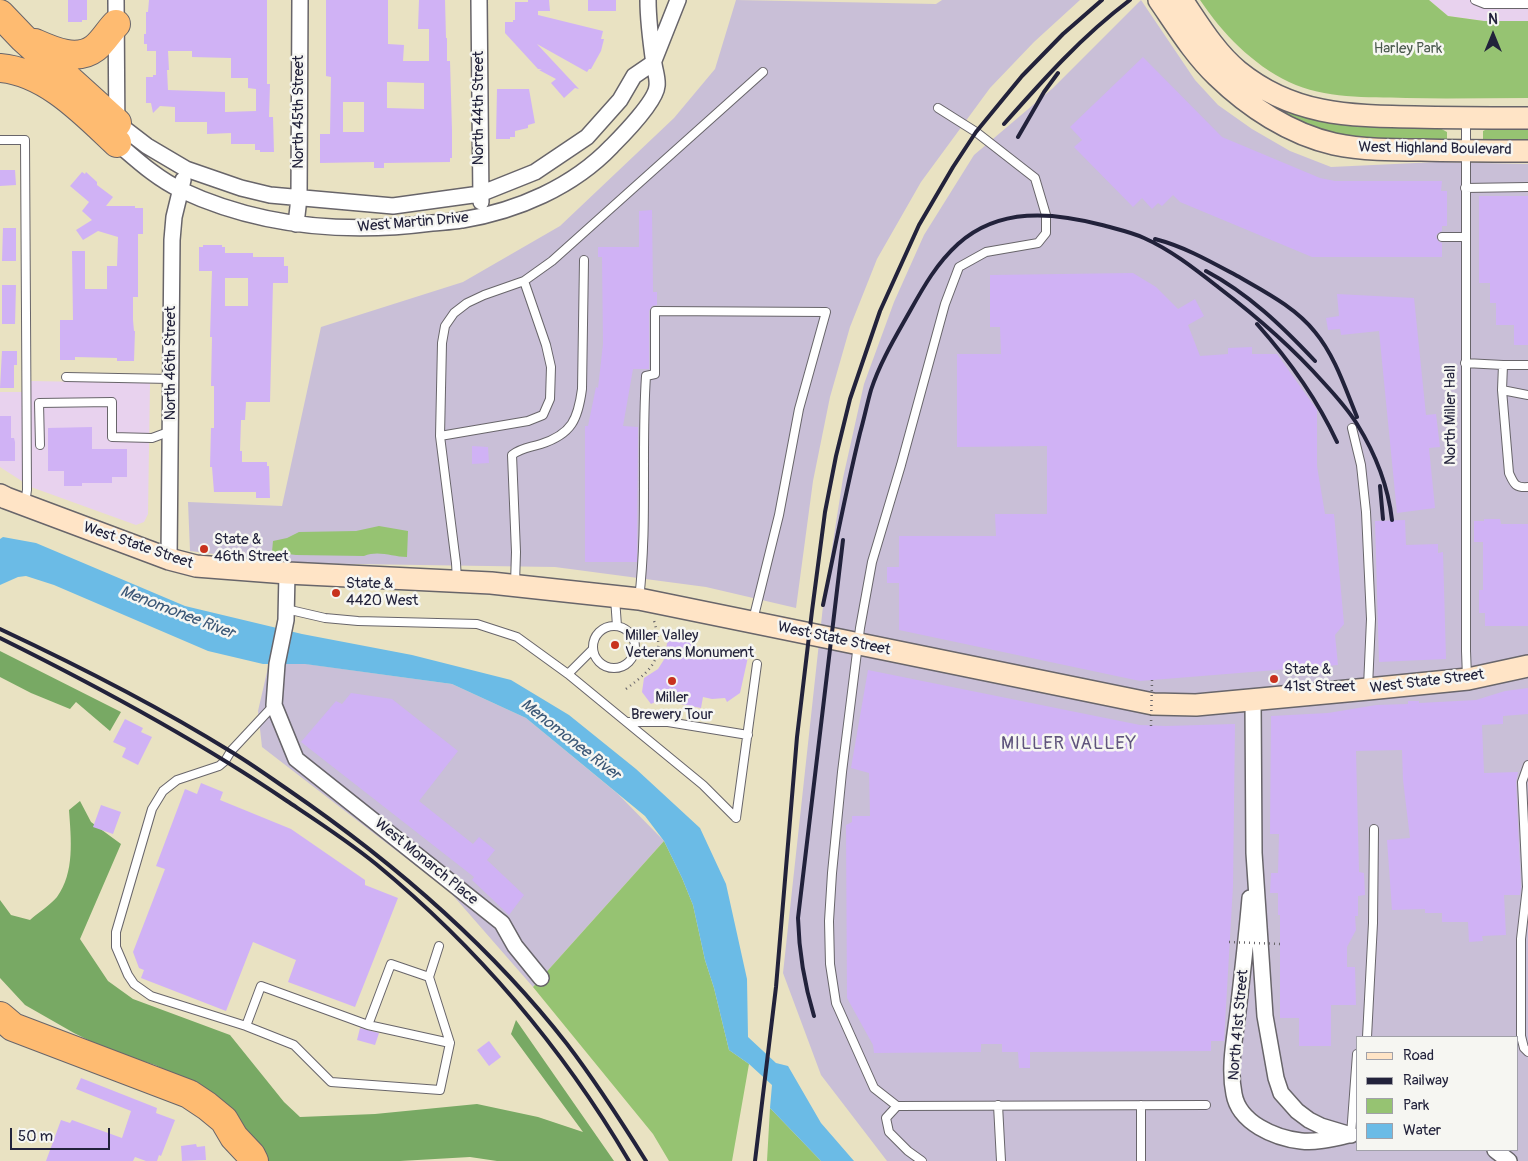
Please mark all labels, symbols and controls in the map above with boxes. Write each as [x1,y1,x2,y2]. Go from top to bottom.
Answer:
north arrow [1468,10,1518,60]
text: N [1488,11,1498,28]
park label: Harley Park [1374,40,1442,58]
street label: North 44th Street [470,51,488,165]
street label: North 45th Street [290,55,308,169]
street label: West Highland Boulevard [1358,139,1512,159]
street label: West Martin Drive [357,209,469,237]
street label: North 46th Street [162,306,180,420]
street label: North Miller Hall [1442,365,1460,465]
street label: West State Street [81,519,195,573]
place label: State & 46th Street [214,531,288,566]
marker: State & 46th Street [198,543,210,555]
place label: State & 4420 West [346,575,418,610]
water label: Menomonee River [117,582,237,644]
marker: State & 4420 West [330,587,342,599]
street label: West State Street [776,618,892,660]
place label: Miller Valley Veterans Monument [625,627,754,662]
marker: Miller Valley Veterans Monument [609,639,621,651]
place label: State & 41st Street [1284,661,1355,696]
street label: West State Street [1369,666,1485,698]
marker: State & 41st Street [1268,673,1280,685]
marker: Miller Brewery Tour [666,675,678,687]
place label: Miller Brewery Tour [631,689,713,724]
water label: Menomonee River [516,695,624,785]
district label: MILLER VALLEY [999,733,1139,755]
street label: West Monarch Place [371,815,481,909]
street label: North 41st Street [1225,969,1253,1081]
legend [1356,1036,1518,1151]
text: Road [1403,1046,1434,1065]
text: Railway [1403,1071,1448,1090]
text: Park [1403,1096,1429,1115]
scale bar [12,1118,112,1150]
text: Water [1403,1121,1441,1140]
text: 50 m [18,1127,53,1146]

